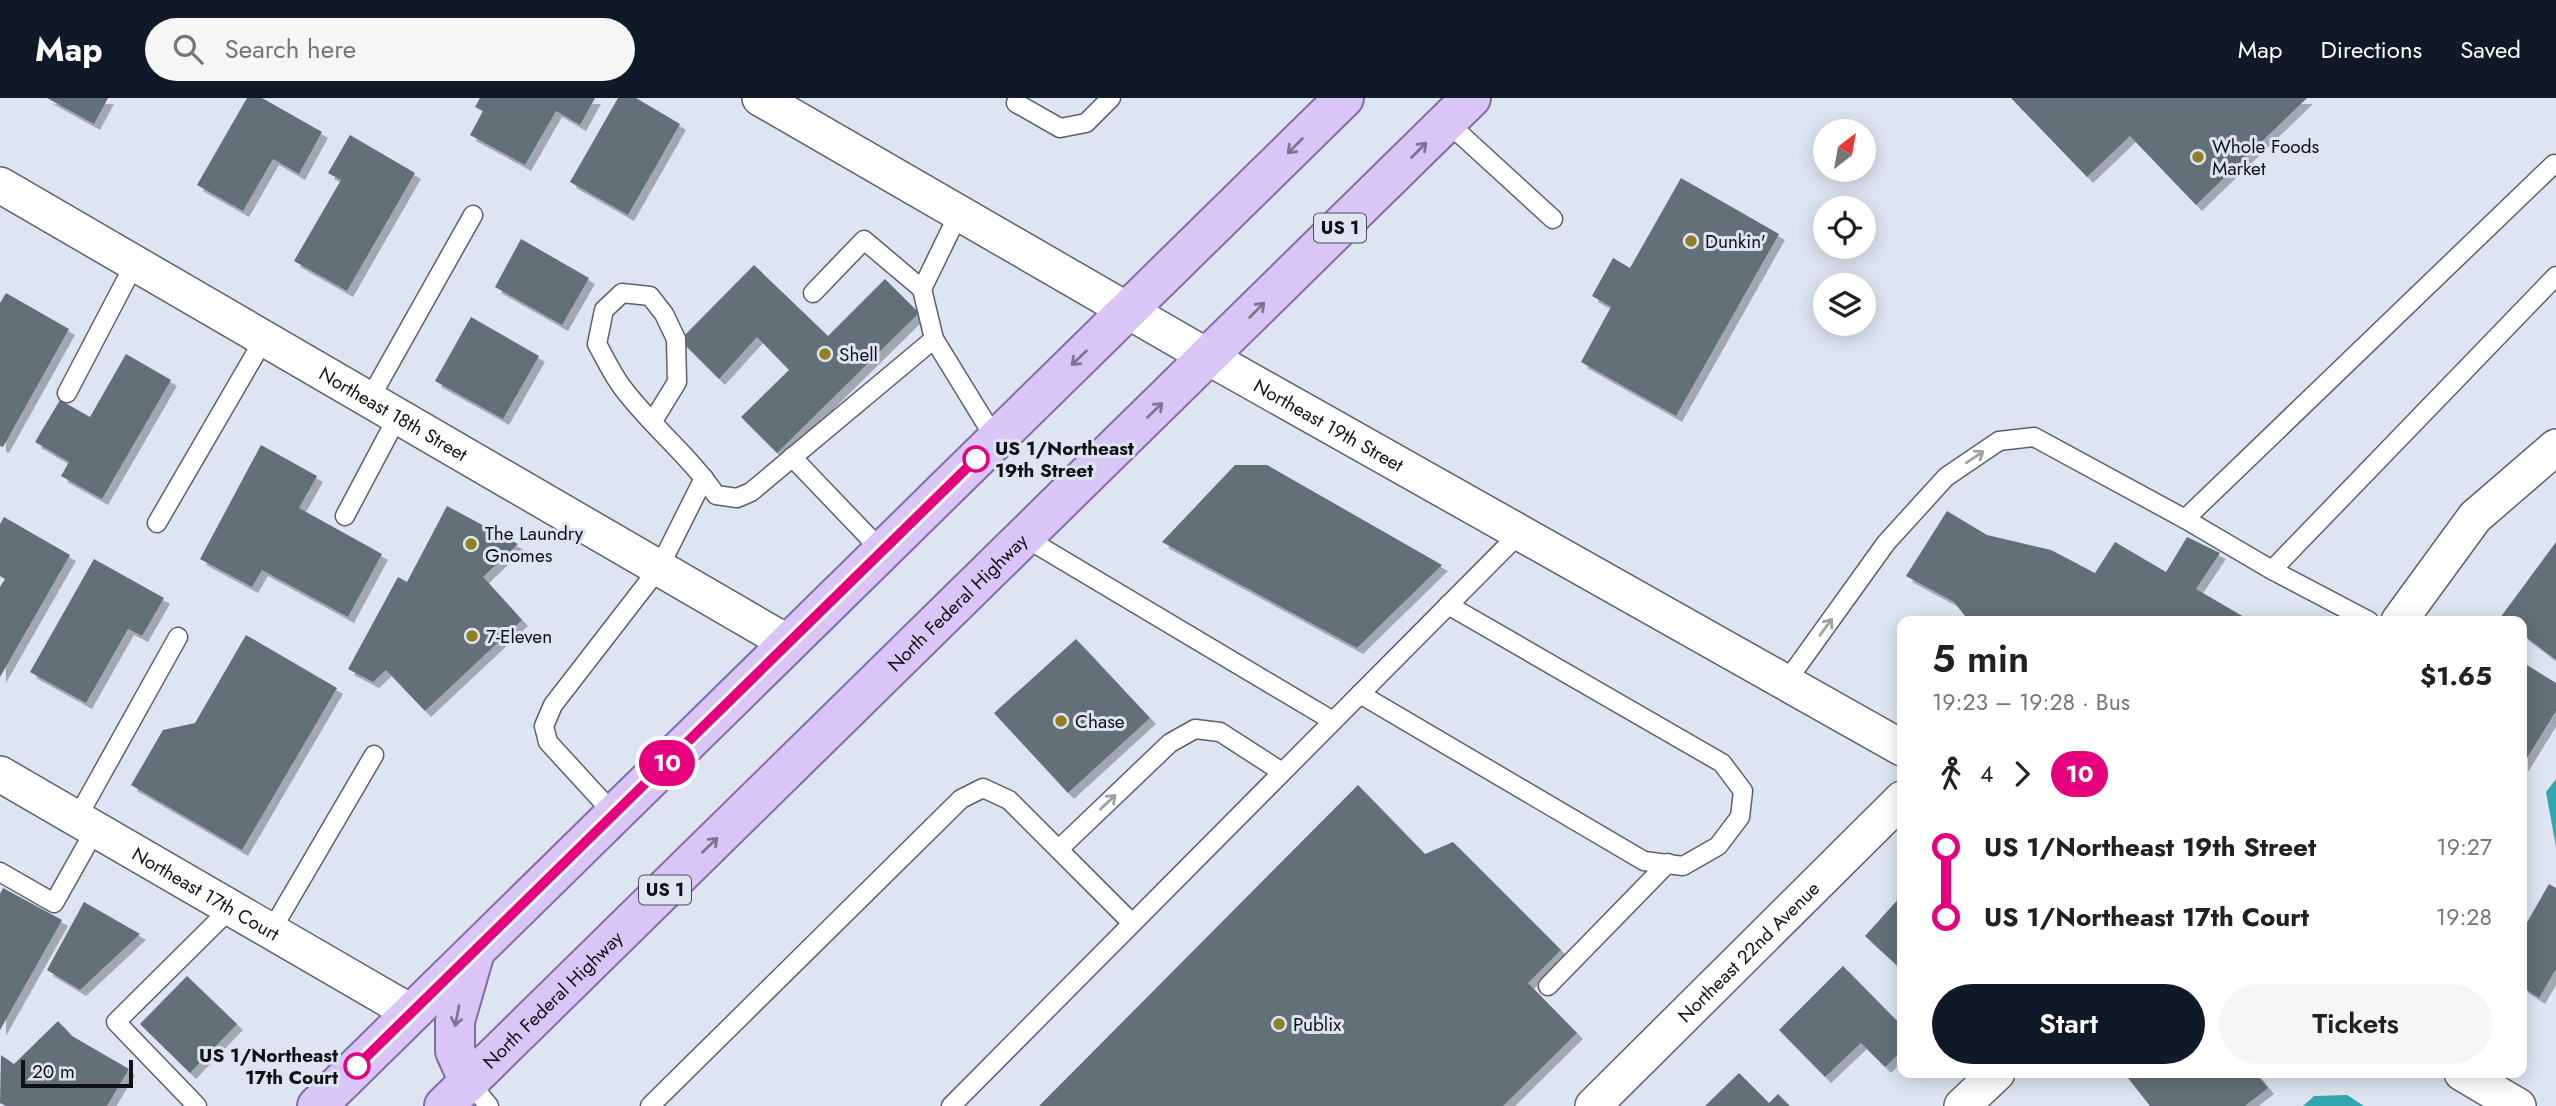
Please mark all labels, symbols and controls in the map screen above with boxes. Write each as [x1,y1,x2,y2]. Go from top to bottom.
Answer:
search box [145,18,635,81]
text: Map [35,26,103,73]
icon: search [169,30,207,68]
text: Search here [225,30,356,68]
text: Map [2238,32,2283,67]
text: Directions [2321,32,2422,67]
text: Saved [2460,32,2521,67]
north arrow [1813,119,1876,182]
map controls [1813,119,1876,336]
place label: Whole Foods Market [2212,133,2320,182]
one-way arrow [1287,137,1304,154]
one-way arrow [1410,141,1427,158]
marker: Whole Foods Market [2190,149,2206,165]
button: locate [1813,196,1876,259]
road number: US 1 [1314,214,1366,243]
place label: Dunkin' [1705,228,1766,255]
marker: Dunkin' [1683,233,1699,249]
button: layers [1813,273,1876,336]
one-way arrow [1248,301,1265,318]
place label: Shell [839,341,878,368]
marker: Shell [817,346,833,362]
one-way arrow [1071,349,1088,366]
street label: Northeast 18th Street [314,360,473,468]
street label: Northeast 19th Street [1249,372,1409,478]
one-way arrow [1146,401,1163,418]
place label: US 1/Northeast 19th Street [995,435,1134,484]
marker: US 1/Northeast 19th Street [963,446,989,472]
one-way arrow [1965,450,1984,464]
place label: The Laundry Gnomes [485,520,584,569]
street label: North Federal Highway [881,527,1034,677]
marker: The Laundry Gnomes [463,536,479,552]
one-way arrow [1819,618,1833,637]
place label: 7-Eleven [486,623,552,650]
marker: 7-Eleven [464,628,480,644]
text: 5 min [1932,631,2029,686]
text: $1.65 [2420,657,2492,695]
text: 19:23 – 19:28 · Bus [1932,685,2130,719]
place label: Chase [1075,708,1125,735]
marker: Chase [1053,713,1069,729]
line badge: 10 [636,740,698,786]
text: 10 [653,745,681,780]
icon: walk [1932,755,1970,793]
icon: forward [2003,755,2041,793]
text: 10 [2065,756,2094,791]
text: 4 [1980,757,1993,791]
one-way arrow [1099,793,1116,810]
text: US 1/Northeast 19th Street [1984,828,2316,866]
text: 19:27 [2436,830,2492,864]
one-way arrow [701,837,718,854]
street label: Northeast 17th Court [127,840,285,947]
street label: Northeast 22nd Avenue [1671,875,1826,1028]
road number: US 1 [639,876,691,904]
text: US 1/Northeast 17th Court [1984,898,2309,936]
text: 19:28 [2436,900,2492,934]
street label: North Federal Highway [476,924,629,1075]
button: Start [1932,984,2205,1064]
button: Tickets [2219,984,2492,1064]
one-way arrow [450,1004,464,1027]
place label: Publix [1293,1011,1341,1038]
marker: Publix [1271,1016,1287,1032]
place label: US 1/Northeast 17th Court [199,1042,338,1091]
marker: US 1/Northeast 17th Court [344,1053,370,1079]
scale bar [21,1057,133,1089]
text: 20 m [32,1058,75,1085]

